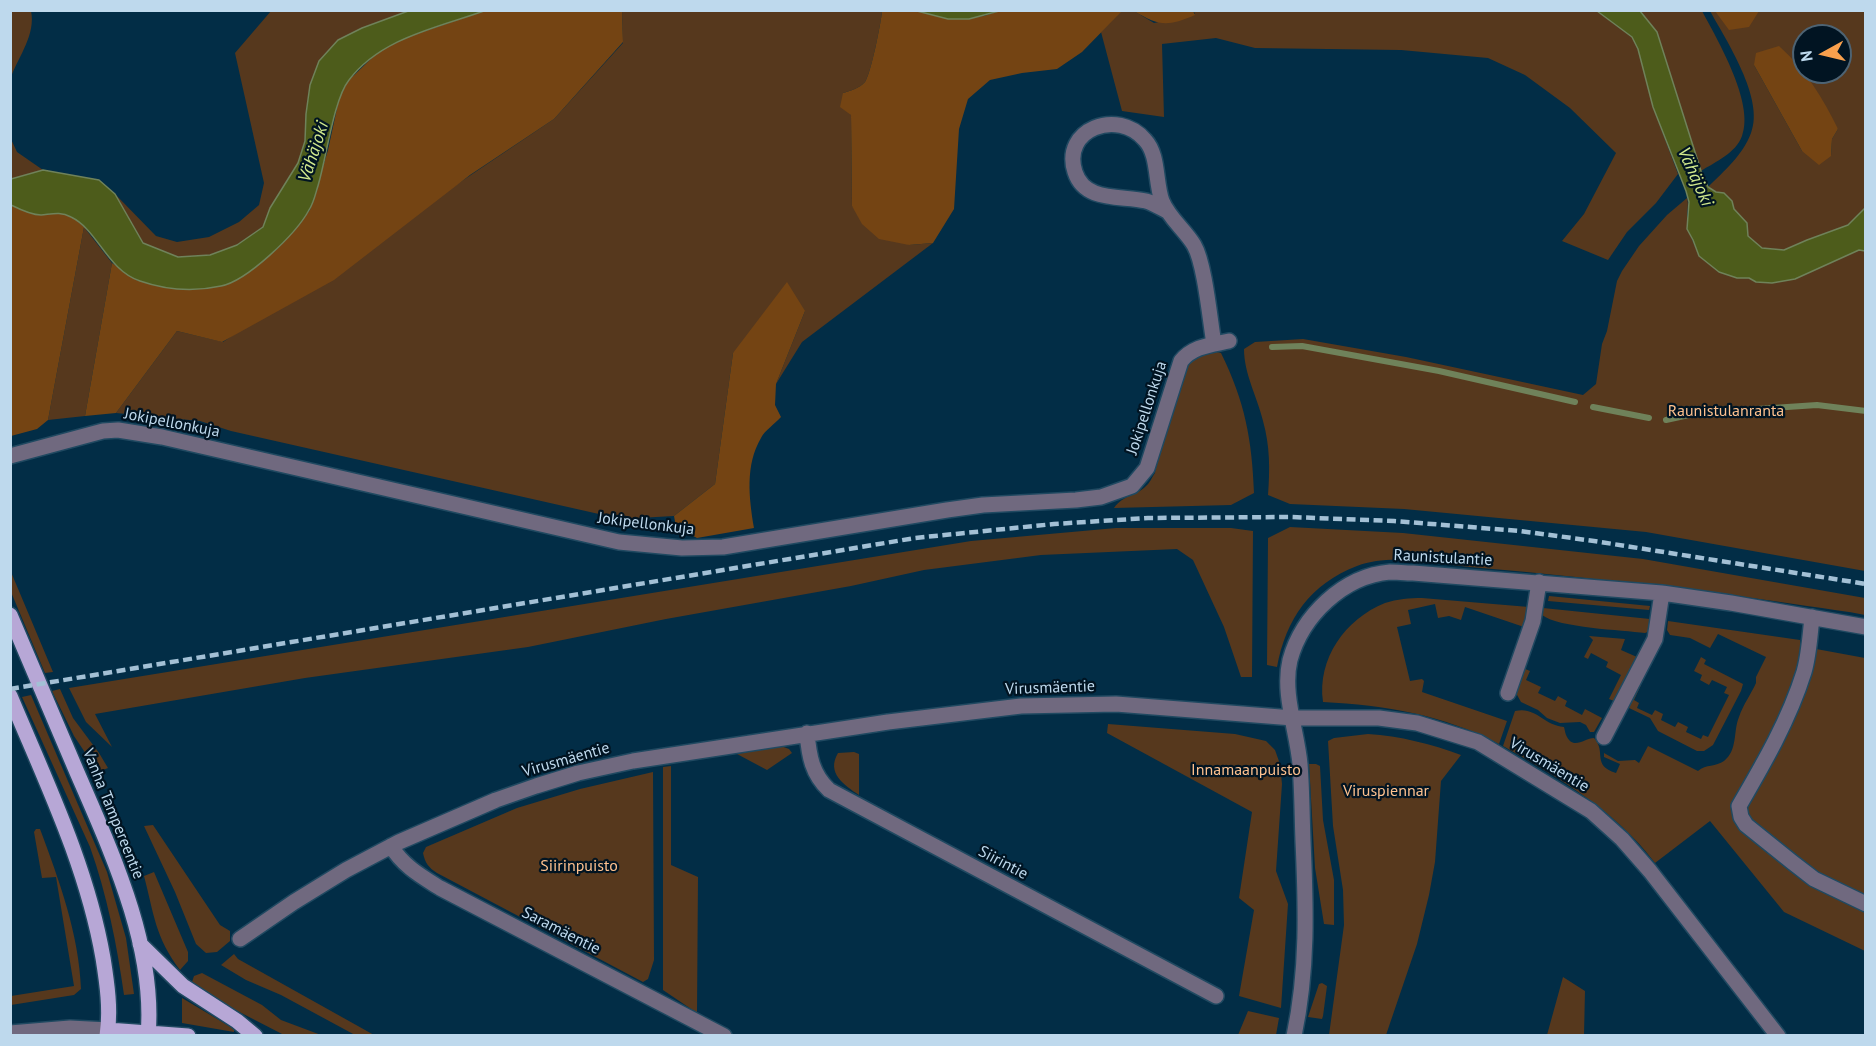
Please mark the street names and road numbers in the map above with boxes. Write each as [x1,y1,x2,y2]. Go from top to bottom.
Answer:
street label: Jokipellonkuja [1123,359,1171,457]
street label: Jokipellonkuja [122,404,222,442]
street label: Jokipellonkuja [597,509,695,539]
street label: Raunistulantie [1393,546,1493,570]
street label: Virusmäentie [1005,677,1095,699]
street label: Virusmäentie [1506,734,1592,796]
street label: Virusmäentie [520,738,612,782]
street label: Vanha Tampereentie [78,746,148,882]
street label: Siirintie [975,842,1031,884]
street label: Saramäentie [519,903,603,959]

